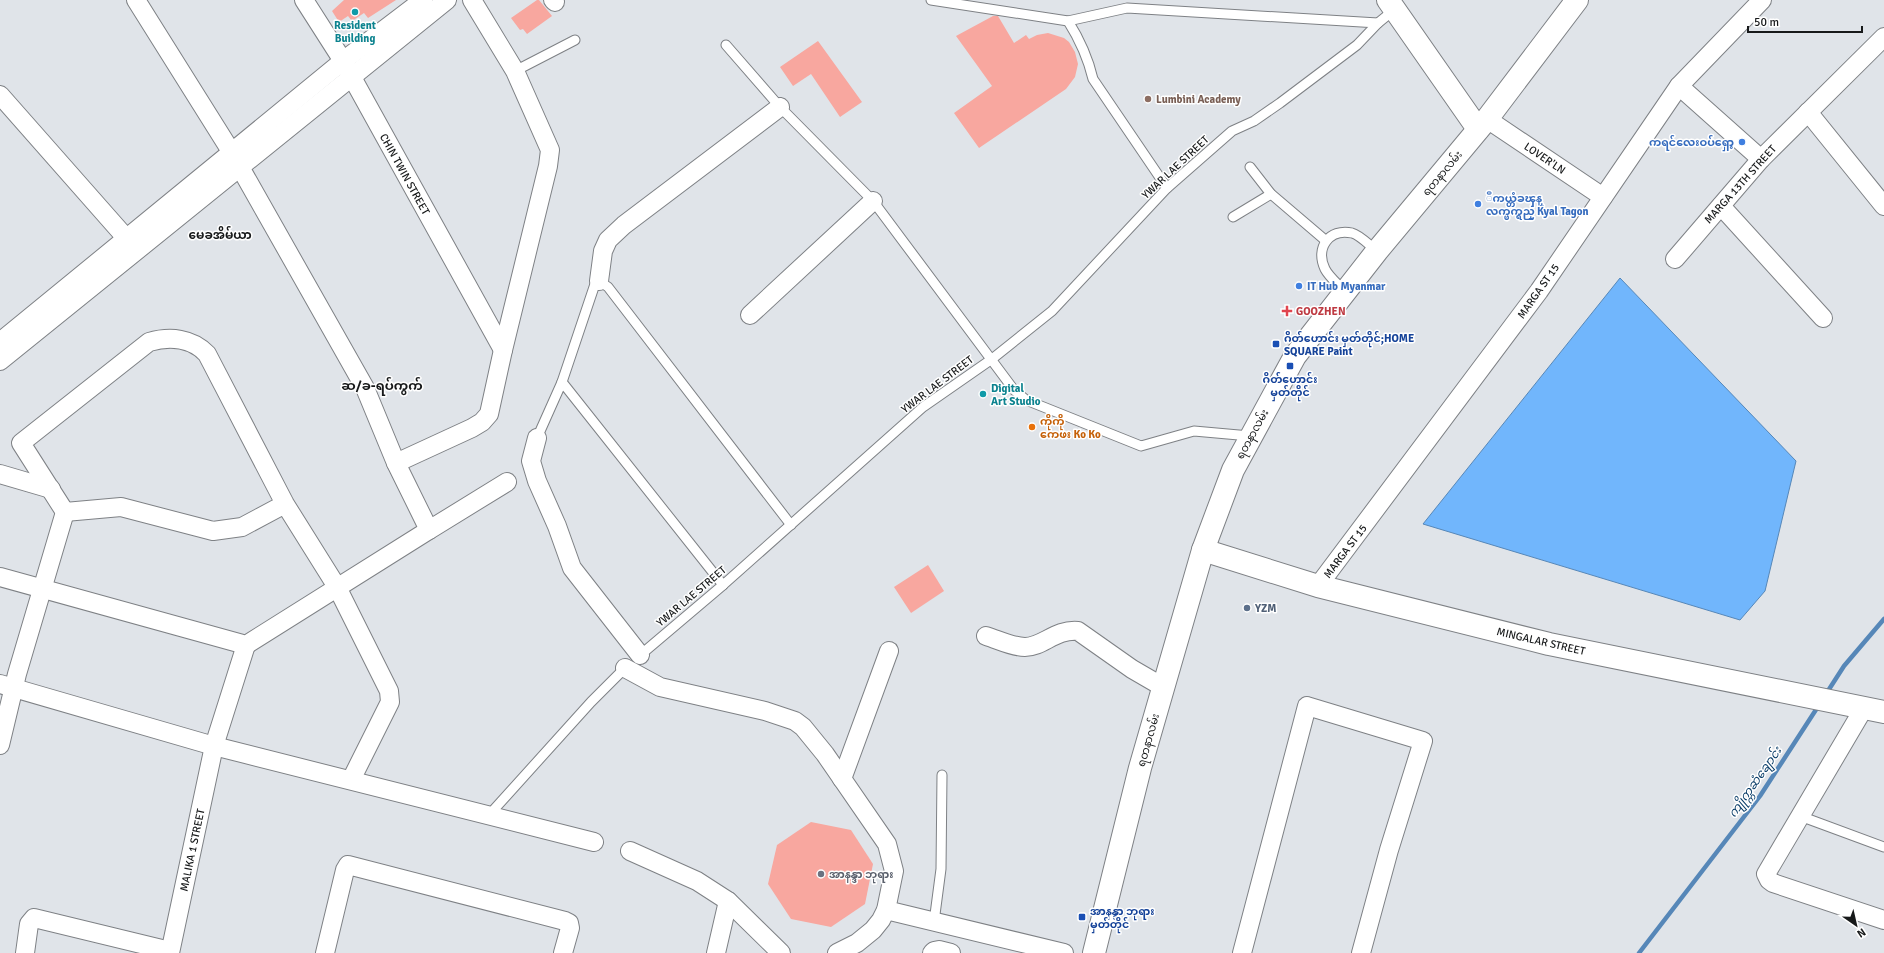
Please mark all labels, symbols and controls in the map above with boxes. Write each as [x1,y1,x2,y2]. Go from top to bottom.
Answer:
marker: Resident Building [350,7,360,17]
scale bar [1748,8,1862,34]
text: 50 m [1754,15,1779,30]
place label: Resident Building [334,19,376,45]
place label: Lumbini Academy [1156,93,1241,106]
marker: Lumbini Academy [1143,94,1153,104]
street label: CHIN TWIN STREET [377,131,433,218]
street label: YWAR LAE STREET [1139,133,1212,202]
place label: ကရင်လေးဝပ်ရှော့ [1649,135,1734,152]
marker: ကရင်လေးဝပ်ရှော့ [1737,137,1747,147]
street label: LOVER'LN [1522,140,1568,177]
street label: MARGA 13TH STREET [1702,142,1779,226]
street label: ရတနာလမ်း [1419,147,1467,200]
place label: ဳကယ္တံခၾန္ လက္ဖက္ရည္ Kyal Tagon [1486,191,1589,220]
marker: ဳကယ္တံခၾန္ လက္ဖက္ရည္ Kyal Tagon [1473,199,1483,209]
district label: မေခအိမ်ယာ [188,225,252,243]
street label: MARGA ST 15 [1515,261,1562,321]
place label: IT Hub Myanmar [1307,280,1386,293]
marker: IT Hub Myanmar [1294,281,1304,291]
marker: GOOZHEN [1281,305,1293,317]
place label: GOOZHEN [1296,305,1346,318]
place label: ဂိတ်ဟောင်း မှတ်တိုင်;HOME SQUARE Paint [1284,331,1414,358]
marker: ဂိတ်ဟောင်း မှတ်တိုင်;HOME SQUARE Paint [1271,339,1281,349]
street label: YWAR LAE STREET [899,353,976,416]
marker: ဂိတ်ဟောင်း မှတ်တိုင် [1285,361,1295,371]
place label: ဂိတ်ဟောင်း မှတ်တိုင် [1263,372,1317,402]
district label: ဆ/ခ-ရပ်ကွက် [341,376,423,396]
place label: Digital Art Studio [991,382,1041,408]
marker: Digital Art Studio [978,389,988,399]
street label: ရတနာလမ်း [1233,406,1273,462]
place label: ကိုကို ကေဖး Ko Ko [1040,414,1101,441]
marker: ကိုကို ကေဖး Ko Ko [1027,422,1037,432]
street label: MARGA ST 15 [1321,522,1370,581]
street label: YWAR LAE STREET [654,563,729,629]
place label: YZM [1254,602,1277,615]
marker: YZM [1242,603,1252,613]
street label: MINGALAR STREET [1495,625,1587,658]
street label: ရတနာလမ်း [1134,712,1164,769]
water label: ကျိုက္ကဆံချောင်း [1724,742,1787,822]
street label: MALIKA 1 STREET [177,807,208,893]
place label: အာနန္ဒာ ဘုရား [829,868,894,884]
marker: အာနန္ဒာ ဘုရား [816,869,826,879]
place label: အာနန္ဒာ ဘုရား မှတ်တိုင် [1090,905,1155,934]
north arrow [1836,905,1876,945]
marker: အာနန္ဒာ ဘုရား မှတ်တိုင် [1077,912,1087,922]
text: N [1855,925,1868,940]

